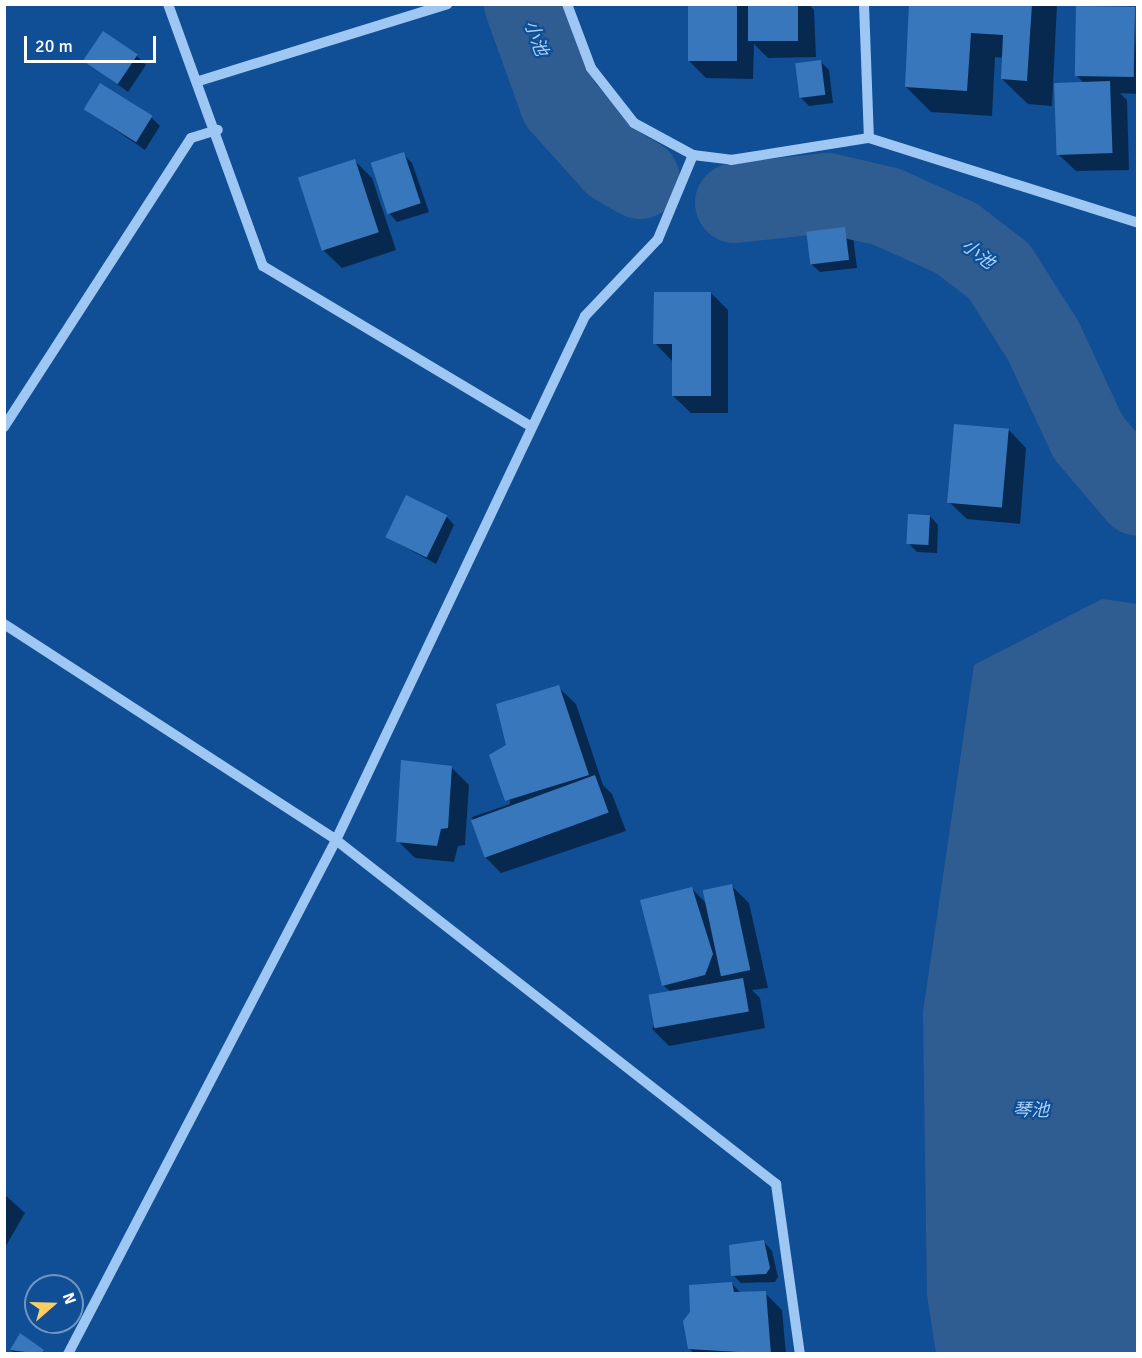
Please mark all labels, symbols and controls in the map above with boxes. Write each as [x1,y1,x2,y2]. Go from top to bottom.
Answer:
water label: 小池 [520,17,552,59]
scale bar [27,24,159,62]
text: 20 m [35,35,73,57]
water label: 小池 [957,234,999,274]
water label: 琴池 [1013,1099,1049,1121]
north arrow [24,1274,84,1334]
text: N [58,1290,80,1307]

